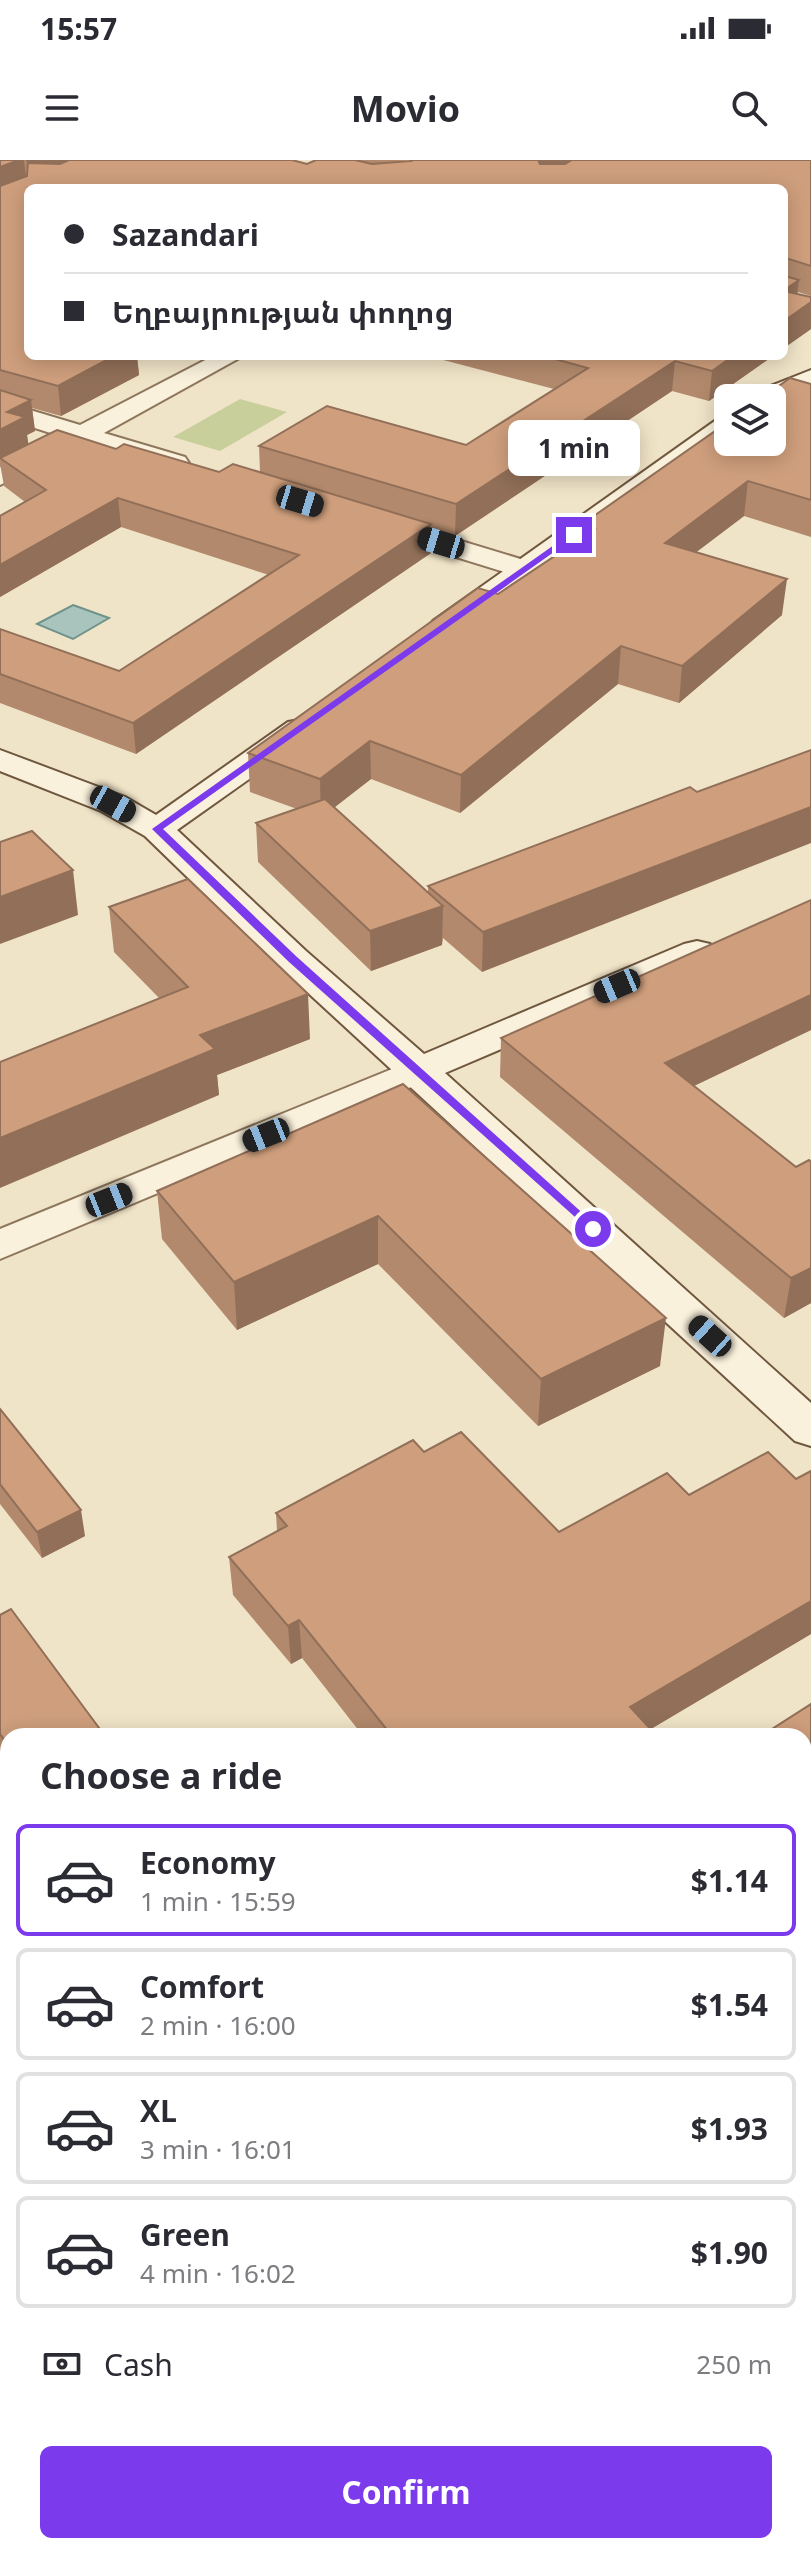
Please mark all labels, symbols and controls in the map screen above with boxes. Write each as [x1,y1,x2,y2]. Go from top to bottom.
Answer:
text: 15:57 [40,8,117,49]
text: Movio [351,84,460,133]
icon: menu [40,86,84,130]
icon: search [727,86,771,130]
text: Sazandari [112,214,259,255]
text: Եղբայրության փողոց [112,291,454,332]
map controls [714,384,786,456]
button: layers [714,384,786,456]
callout: 1 min [508,419,640,475]
text: 1 min [538,430,610,466]
car [274,483,326,519]
route end [556,517,592,553]
car [415,525,467,561]
car [86,782,140,826]
car [590,966,644,1006]
car [239,1115,293,1155]
car [82,1180,136,1220]
route start [575,1211,611,1247]
car [684,1311,736,1361]
text: Choose a ride [40,1751,282,1800]
text: Economy [140,1842,276,1883]
icon: car [44,1844,116,1916]
text: $1.14 [691,1860,768,1901]
text: 1 min · 15:59 [140,1883,296,1919]
text: Comfort [140,1966,264,2007]
icon: car [44,1968,116,2040]
text: $1.54 [691,1984,768,2025]
text: 2 min · 16:00 [140,2007,296,2043]
text: XL [140,2090,177,2131]
icon: car [44,2092,116,2164]
text: $1.93 [691,2108,768,2149]
text: 3 min · 16:01 [140,2131,296,2167]
text: Green [140,2214,230,2255]
icon: car [44,2216,116,2288]
text: $1.90 [691,2232,768,2273]
text: 4 min · 16:02 [140,2255,296,2291]
icon: cash [40,2342,84,2386]
text: Cash [104,2344,173,2385]
text: 250 m [696,2346,772,2382]
button: Confirm [40,2446,772,2538]

